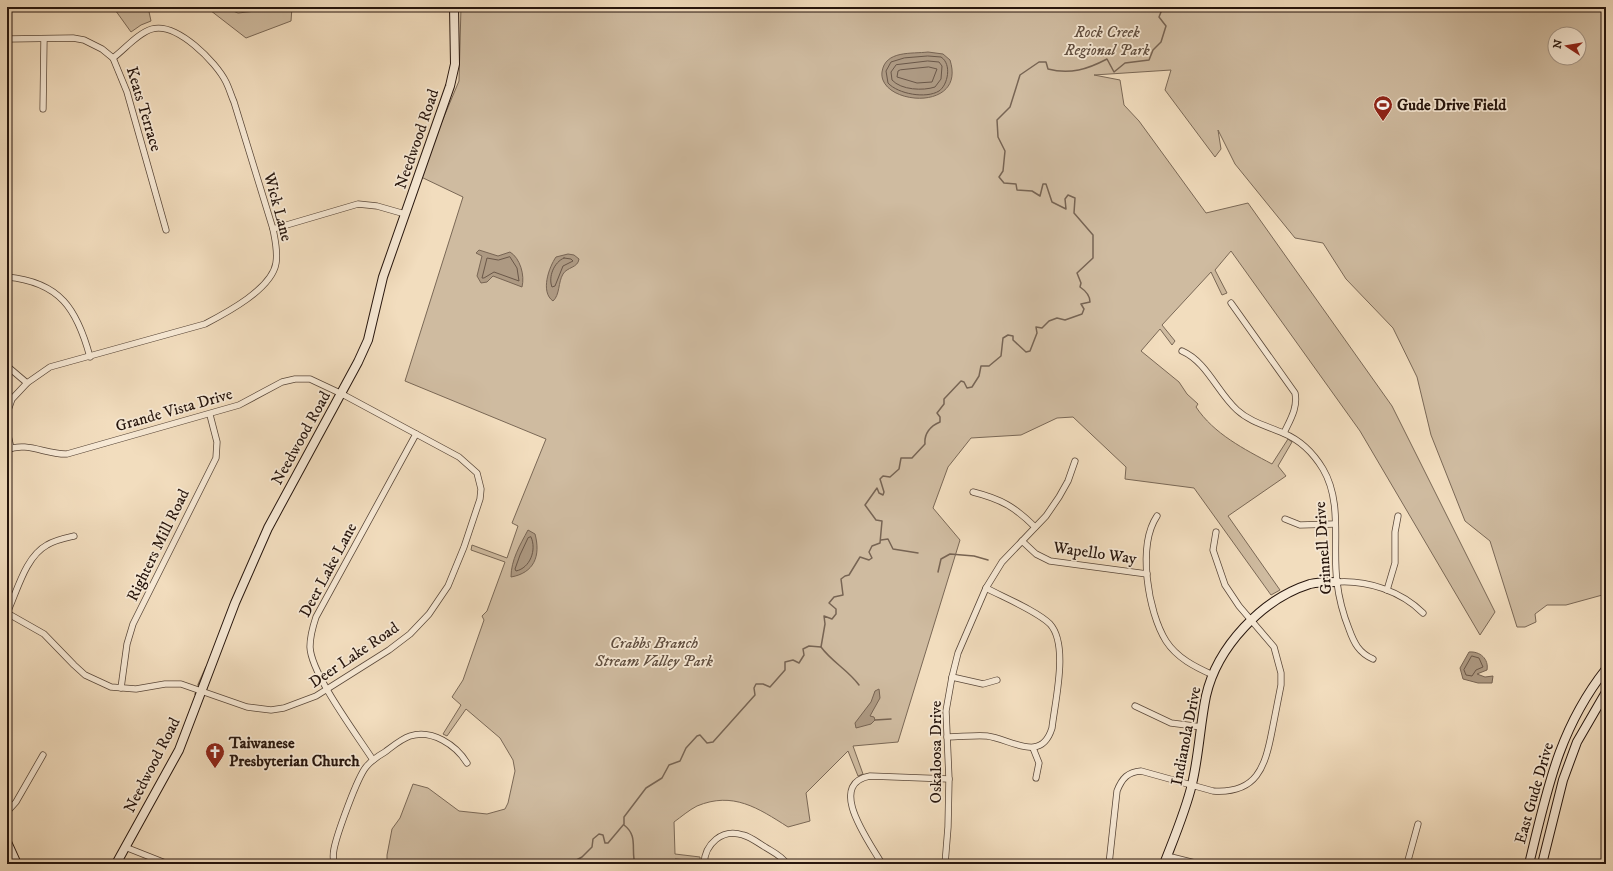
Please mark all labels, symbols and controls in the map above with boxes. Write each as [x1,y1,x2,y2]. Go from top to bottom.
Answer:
park label: Rock Creek Regional Park [1063,22,1150,60]
north arrow [1547,26,1587,66]
text: N [1550,38,1566,50]
street label: Keats Terrace [122,64,166,154]
street label: Needwood Road [391,86,443,192]
sports icon: Gude Drive Field [1372,94,1394,122]
place label: Gude Drive Field [1397,95,1507,115]
street label: Wick Lane [259,170,297,244]
street label: Grande Vista Drive [113,384,235,436]
street label: Needwood Road [267,388,335,488]
street label: Righters Mill Road [122,486,194,604]
street label: Grinnell Drive [1310,500,1336,595]
street label: Deer Lake Lane [295,519,361,621]
street label: Wapello Way [1051,537,1138,569]
street label: Deer Lake Road [305,618,403,692]
park label: Crabbs Branch Stream Valley Park [594,633,713,671]
street label: Indianola Drive [1167,684,1205,787]
street label: Oskaloosa Drive [926,700,946,803]
street label: Needwood Road [119,714,185,816]
place label: Taiwanese Presbyterian Church [228,733,360,771]
street label: East Gude Drive [1510,740,1558,846]
church icon: Taiwanese Presbyterian Church [204,741,226,769]

